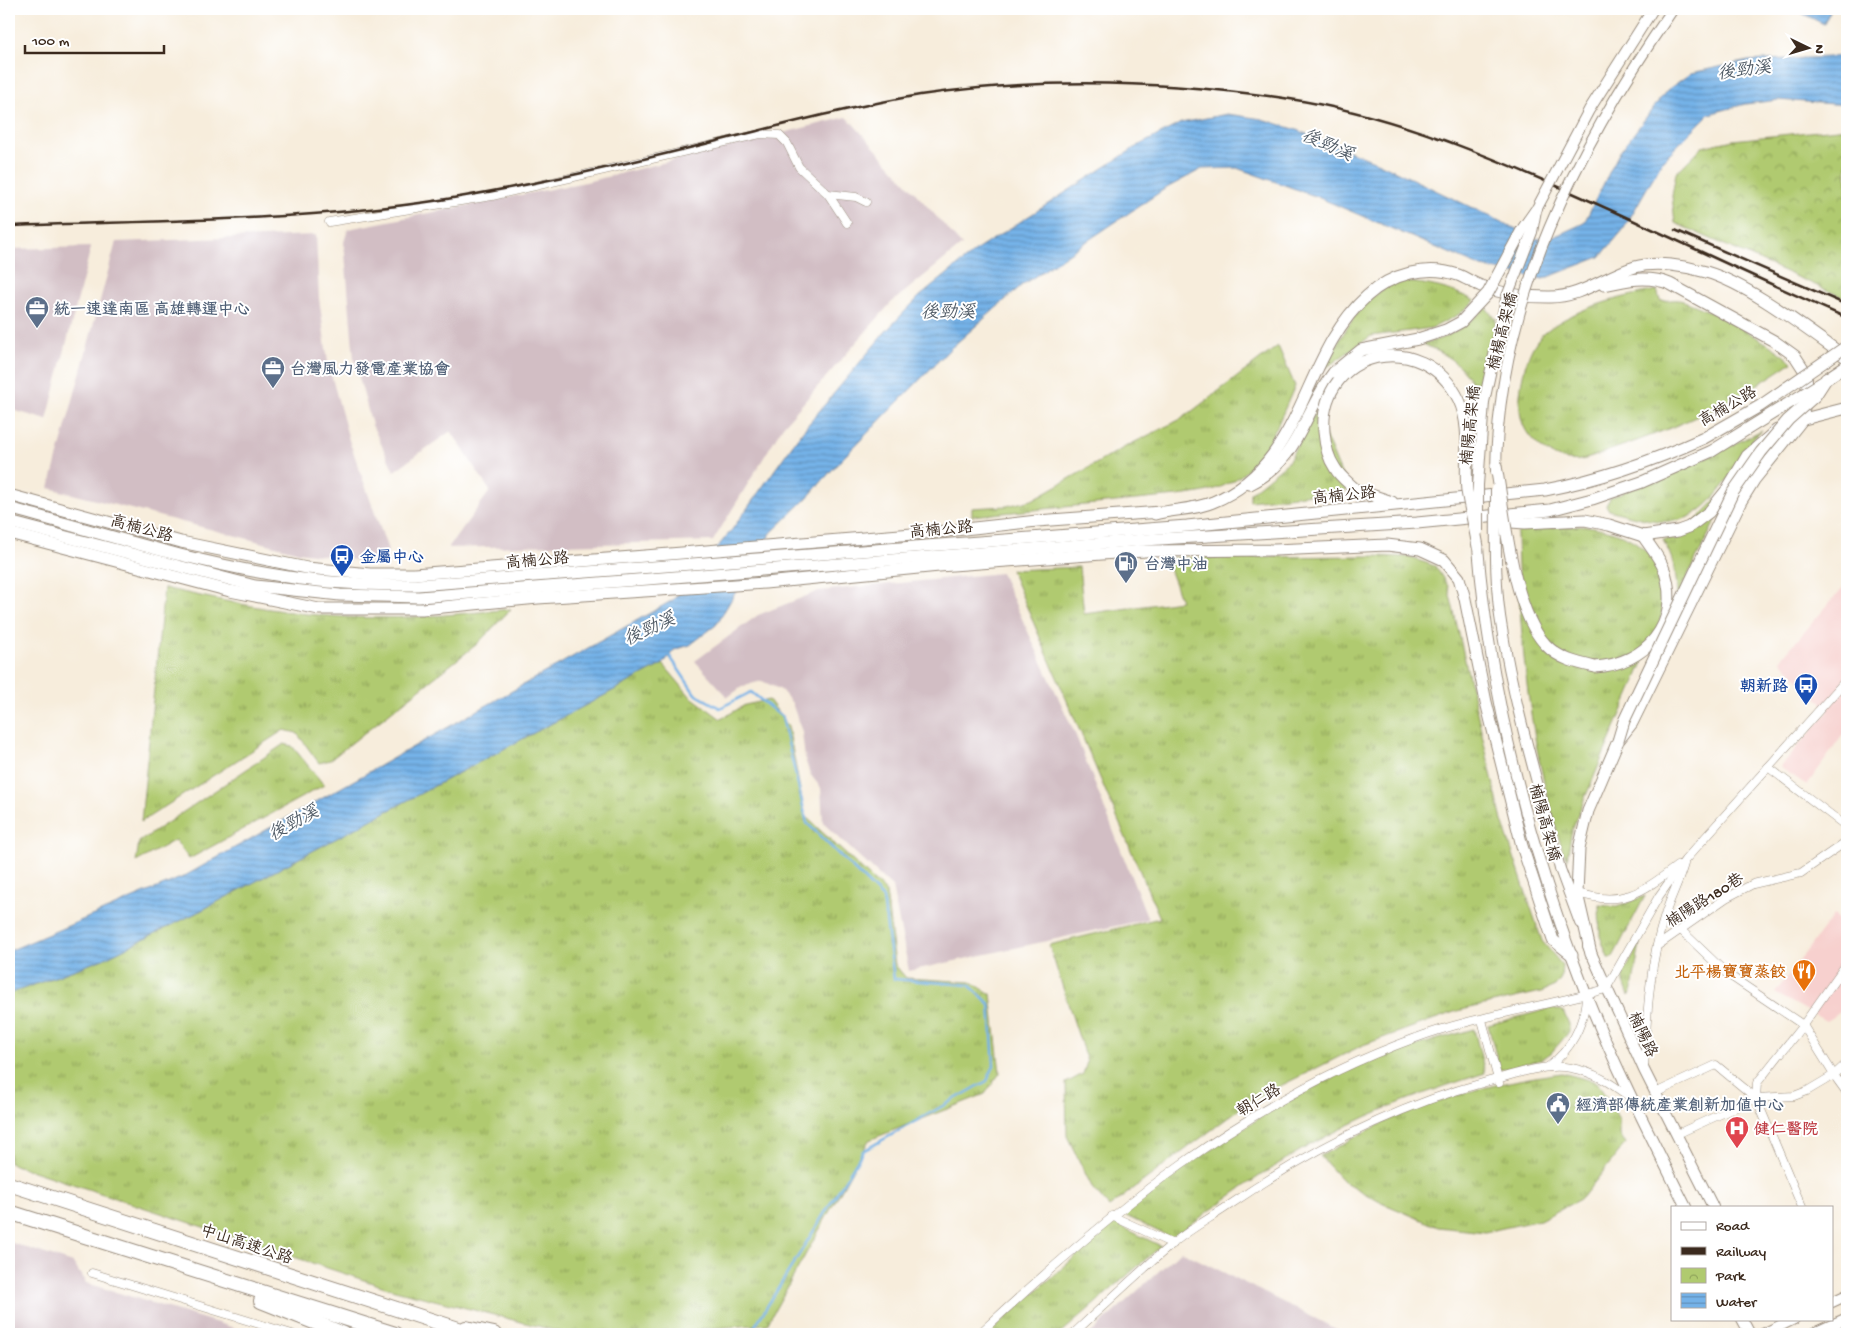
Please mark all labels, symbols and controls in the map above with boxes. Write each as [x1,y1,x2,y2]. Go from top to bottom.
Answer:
scale bar [25,22,164,54]
north arrow [1784,22,1834,72]
text: 100 m [31,33,70,51]
text: N [1810,44,1827,54]
water label: 後勁溪 [1716,57,1773,85]
water label: 後勁溪 [1298,125,1357,167]
street label: 楠楊高架橋 [1484,290,1523,373]
office icon: 統一速達南區 高雄轉運中心 [24,295,50,329]
place label: 統一速達南區 高雄轉運中心 [54,300,250,321]
water label: 後勁溪 [921,302,976,324]
office icon: 台灣風力發電產業協會 [260,355,286,389]
place label: 台灣風力發電產業協會 [290,360,450,381]
street label: 高楠公路 [1695,382,1761,432]
street label: 楠陽高架橋 [1457,384,1486,466]
street label: 高楠公路 [1311,483,1377,510]
street label: 高楠公路 [108,511,175,548]
street label: 高楠公路 [908,517,974,544]
bus stop icon: 金屬中心 [329,543,355,577]
place label: 金屬中心 [360,548,424,569]
street label: 高楠公路 [504,548,570,575]
fuel station icon: 台灣中油 [1113,550,1139,584]
place label: 台灣中油 [1144,555,1208,576]
water label: 後勁溪 [621,608,680,651]
bus stop icon: 朝新路 [1793,672,1819,706]
place label: 朝新路 [1740,677,1788,698]
street label: 楠陽高架橋 [1523,781,1564,864]
water label: 後勁溪 [265,801,324,846]
street label: 楠陽路180巷 [1662,869,1748,933]
restaurant icon: 北平楊寶寶蒸餃 [1791,958,1817,992]
place label: 北平楊寶寶蒸餃 [1674,963,1786,984]
street label: 楠陽路 [1622,1009,1661,1061]
street label: 朝仁路 [1233,1080,1285,1123]
public building icon: 經濟部傳統產業創新加值中心 [1545,1091,1571,1125]
place label: 經濟部傳統產業創新加值中心 [1576,1096,1784,1117]
hospital icon: 健仁醫院 [1724,1115,1750,1149]
place label: 健仁醫院 [1754,1121,1818,1141]
legend [1671,1206,1834,1320]
text: Road [1716,1218,1750,1236]
street label: 中山高速公路 [197,1221,295,1270]
text: Railway [1716,1244,1767,1262]
text: Park [1715,1268,1746,1286]
text: Water [1716,1294,1758,1312]

